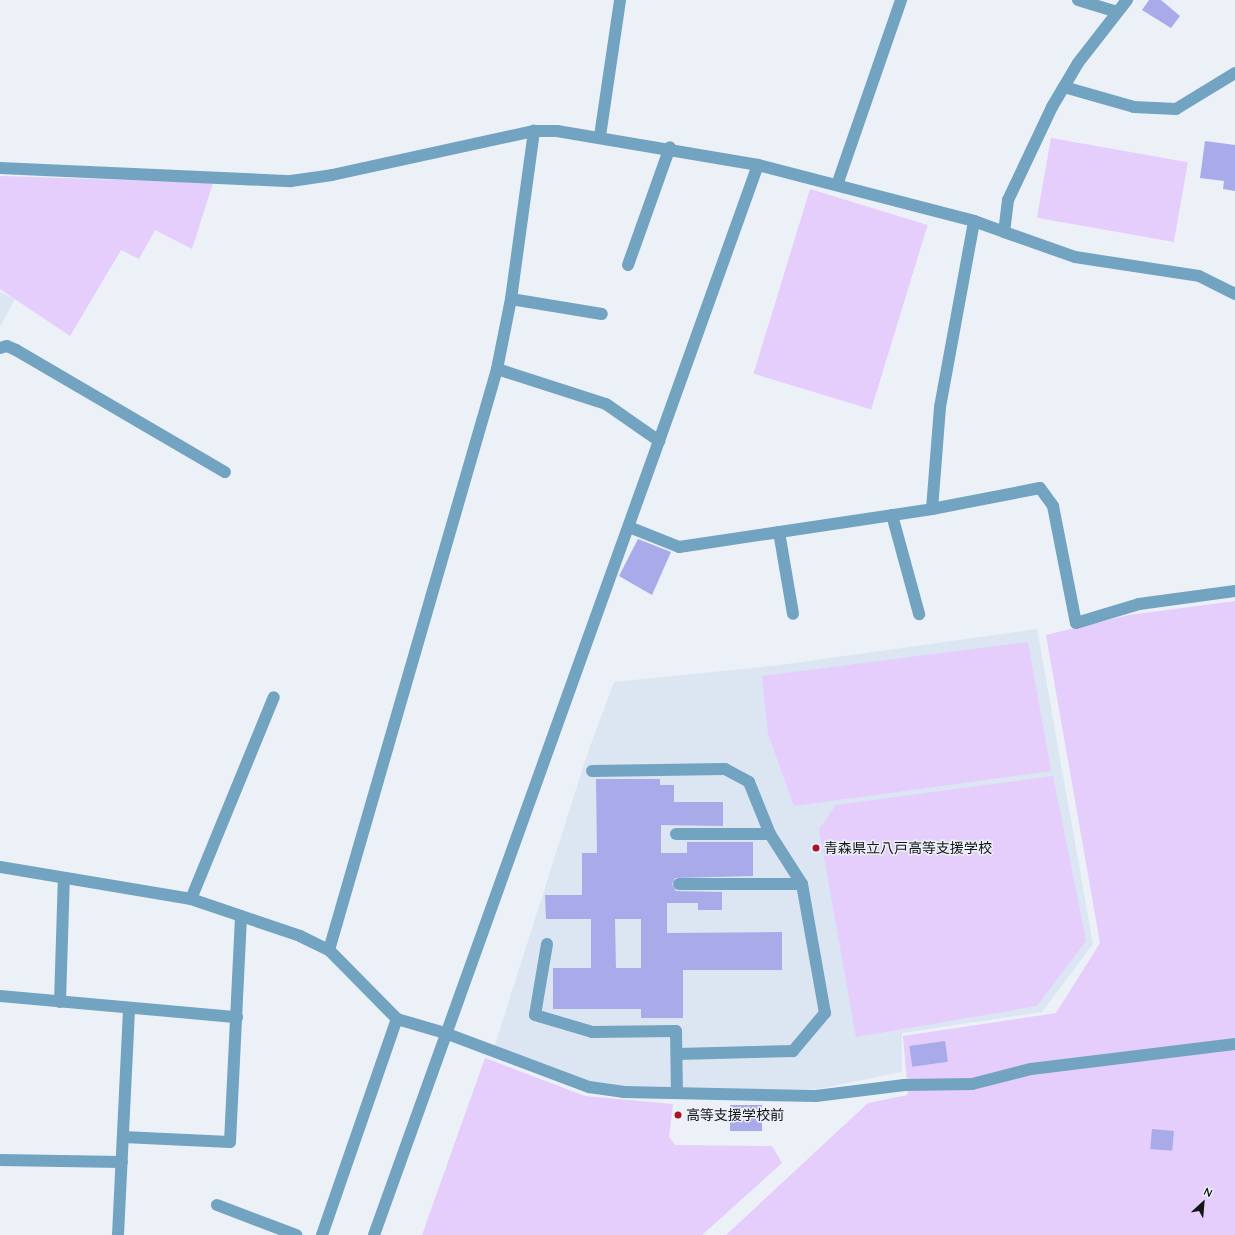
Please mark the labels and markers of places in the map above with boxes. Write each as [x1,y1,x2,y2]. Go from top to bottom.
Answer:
place label: 青森県立八戸高等支援学校 [824,840,992,856]
marker: 青森県立八戸高等支援学校 [811,843,821,853]
place label: 高等支援学校前 [686,1107,784,1123]
marker: 高等支援学校前 [673,1110,683,1120]

